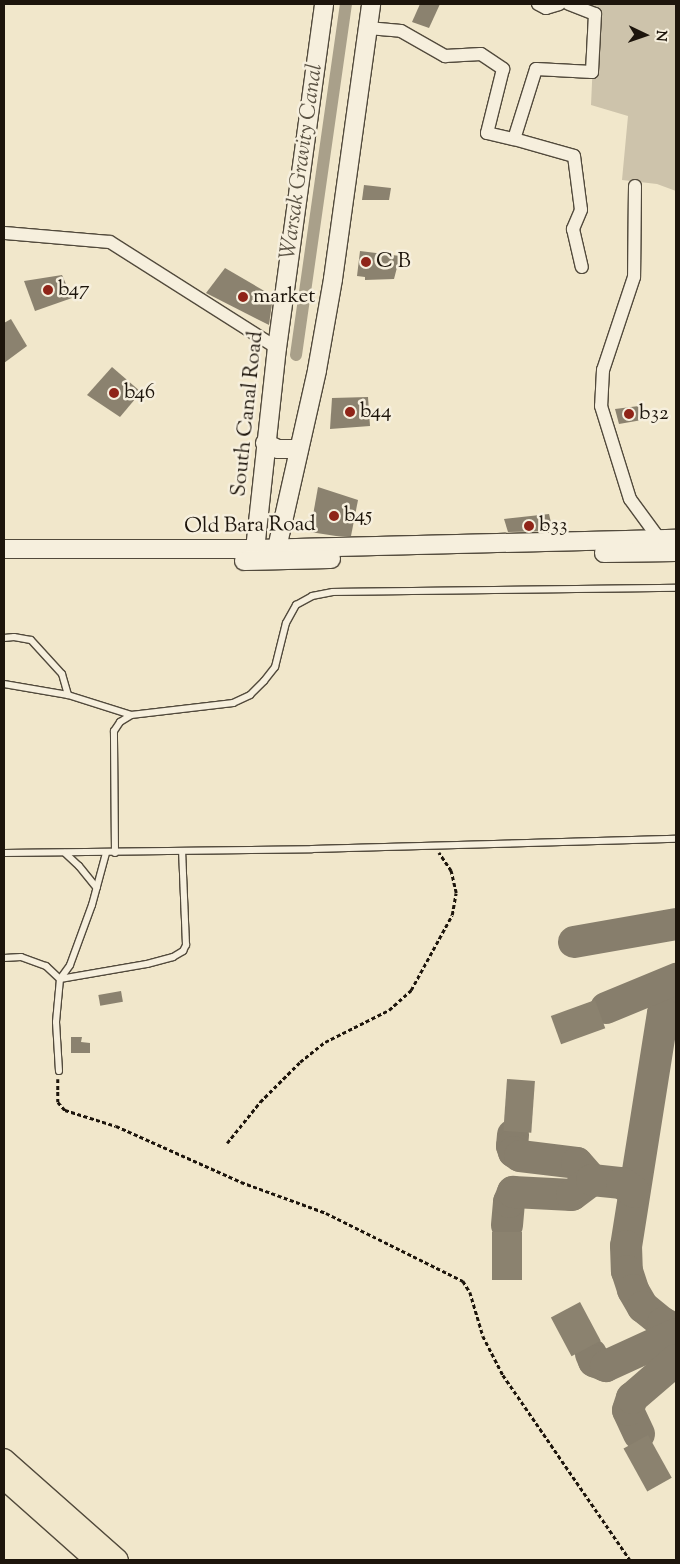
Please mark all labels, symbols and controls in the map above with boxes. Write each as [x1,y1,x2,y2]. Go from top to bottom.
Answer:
north arrow [620,10,670,60]
text: N [650,30,670,42]
water label: Warsak Gravity Canal [276,62,330,262]
place label: C B [376,249,411,275]
marker: C B [360,256,372,268]
place label: b47 [58,277,90,303]
marker: b47 [42,284,54,296]
place label: market [253,284,315,310]
marker: market [237,291,249,303]
street label: South Canal Road [227,330,269,498]
place label: b46 [124,380,155,406]
marker: b46 [108,387,120,399]
place label: b44 [360,399,392,425]
place label: b32 [639,401,669,427]
marker: b44 [344,406,356,418]
marker: b32 [623,408,635,420]
place label: b45 [344,503,372,529]
marker: b45 [328,510,340,522]
street label: Old Bara Road [184,512,316,540]
place label: b33 [539,513,567,539]
marker: b33 [523,520,535,532]

